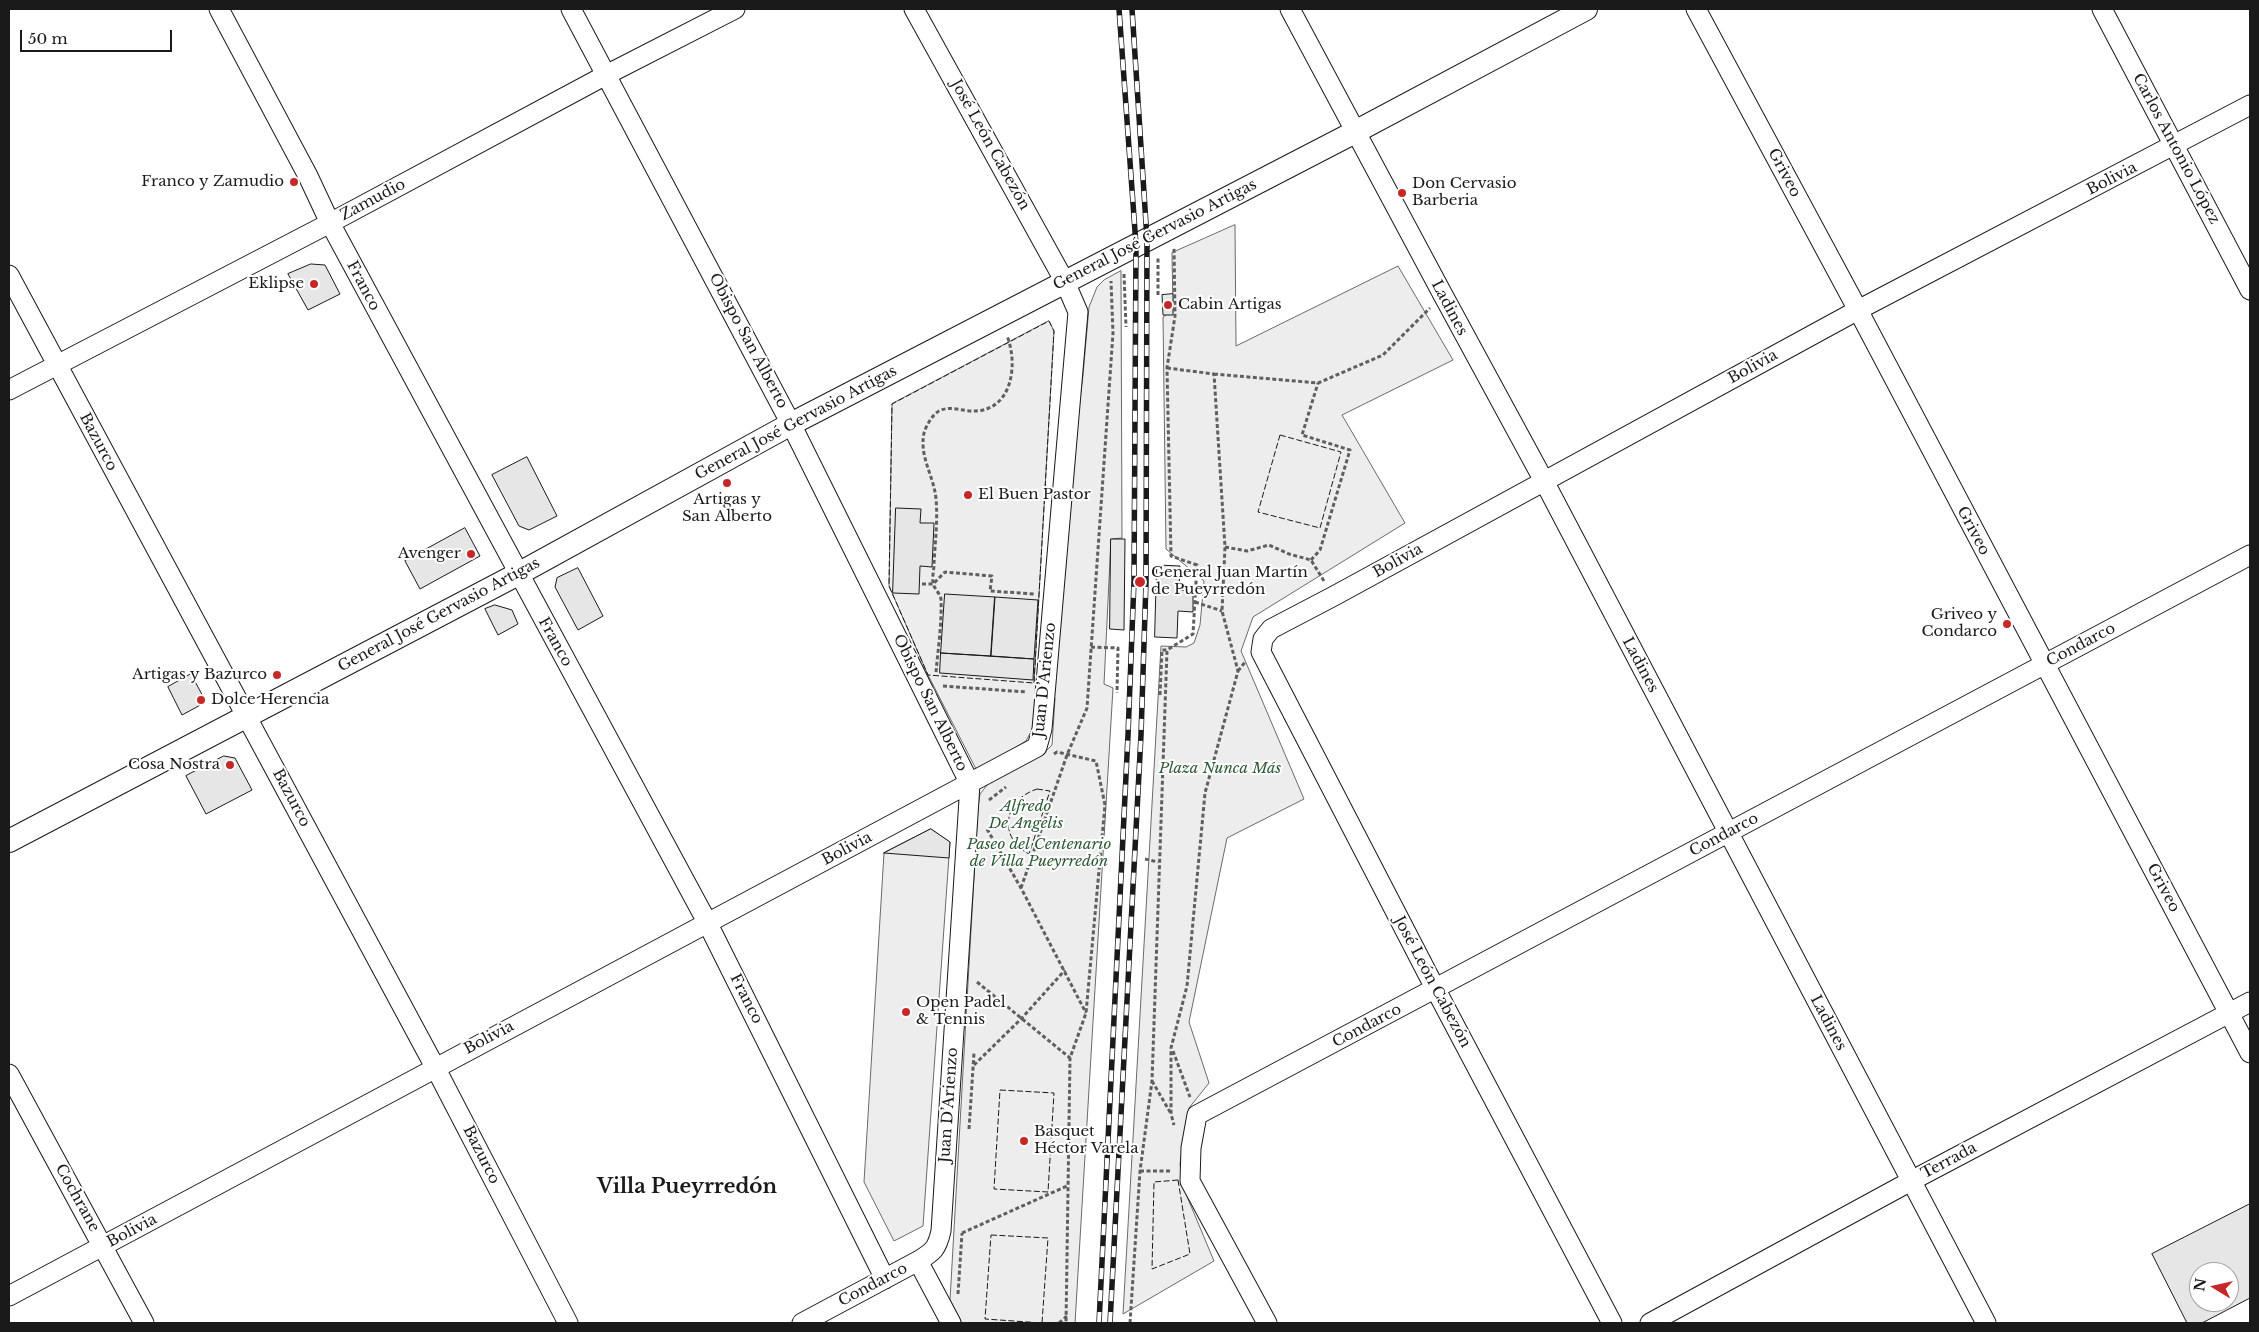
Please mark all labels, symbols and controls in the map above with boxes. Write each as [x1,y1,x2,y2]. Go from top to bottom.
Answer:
scale bar [22,20,175,52]
text: 50 m [28,29,68,48]
street label: Carlos Antonio López [2129,71,2223,227]
street label: José León Cabezón [947,77,1033,213]
street label: Griveo [1764,146,1804,200]
street label: Bolivia [2084,159,2140,199]
place label: Franco y Zamudio [141,173,284,191]
street label: Zamudio [337,175,409,225]
place label: Don Cervasio Barberia [1412,175,1517,210]
marker: Franco y Zamudio [288,176,300,188]
street label: General José Gervasio Artigas [1050,176,1260,294]
marker: Don Cervasio Barberia [1396,187,1408,199]
street label: Franco [342,258,384,314]
street label: Obispo San Alberto [705,270,791,412]
place label: Eklipse [248,275,304,293]
street label: Ladines [1427,277,1471,339]
marker: Eklipse [308,278,320,290]
place label: Cabin Artigas [1178,296,1282,314]
marker: Cabin Artigas [1162,299,1174,311]
street label: Bolivia [1725,346,1781,388]
street label: General José Gervasio Artigas [692,362,900,484]
street label: Bazurco [75,410,121,474]
marker: Artigas y San Alberto [721,477,733,489]
place label: El Buen Pastor [978,486,1091,504]
marker: El Buen Pastor [962,489,974,501]
place label: Artigas y San Alberto [682,491,772,526]
street label: Griveo [1953,504,1993,558]
street label: Bolivia [1370,540,1426,582]
place label: Avenger [398,545,461,563]
marker: Avenger [465,548,477,560]
street label: General José Gervasio Artigas [335,554,543,676]
place label: General Juan Martín de Pueyrredón [1151,564,1308,599]
marker: General Juan Martín de Pueyrredón [1133,575,1147,589]
place label: Griveo y Condarco [1922,606,1997,641]
street label: Franco [534,614,576,670]
marker: Griveo y Condarco [2001,618,2013,630]
street label: Condarco [2043,619,2119,671]
street label: Juan D’Arienzo [1030,622,1060,738]
street label: Obispo San Alberto [889,631,971,775]
street label: Ladines [1618,634,1662,696]
place label: Artigas y Bazurco [132,666,267,684]
marker: Artigas y Bazurco [271,669,283,681]
place label: Dolce Herencia [211,691,329,709]
marker: Dolce Herencia [195,694,207,706]
place label: Cosa Nostra [128,756,220,774]
marker: Cosa Nostra [224,759,236,771]
park label: Plaza Nunca Más [1159,760,1281,778]
street label: Bazurco [268,766,314,830]
park label: Alfredo De Angelis [989,798,1063,833]
street label: Condarco [1686,809,1762,861]
street label: Bolivia [819,828,875,870]
park label: Paseo del Centenario de Villa Pueyrredón [967,836,1111,871]
street label: Griveo [2143,861,2183,915]
street label: José León Cabezón [1390,913,1474,1051]
street label: Franco [726,971,766,1027]
street label: Ladines [1806,992,1850,1054]
place label: Open Padel & Tennis [916,994,1006,1029]
street label: Condarco [1329,1000,1405,1052]
marker: Open Padel & Tennis [900,1006,912,1018]
street label: Bolivia [461,1017,517,1059]
street label: Juan D’Arienzo [936,1047,962,1163]
street label: Bazurco [459,1123,503,1187]
place label: Basquet Héctor Varela [1034,1123,1138,1158]
marker: Basquet Héctor Varela [1018,1135,1030,1147]
street label: Terrada [1918,1139,1980,1183]
street label: Cochrane [51,1161,103,1235]
district label: Villa Pueyrredón [597,1175,777,1199]
street label: Bolivia [104,1210,160,1252]
street label: Condarco [835,1259,911,1311]
north arrow [2189,1262,2239,1312]
text: N [2190,1277,2210,1293]

